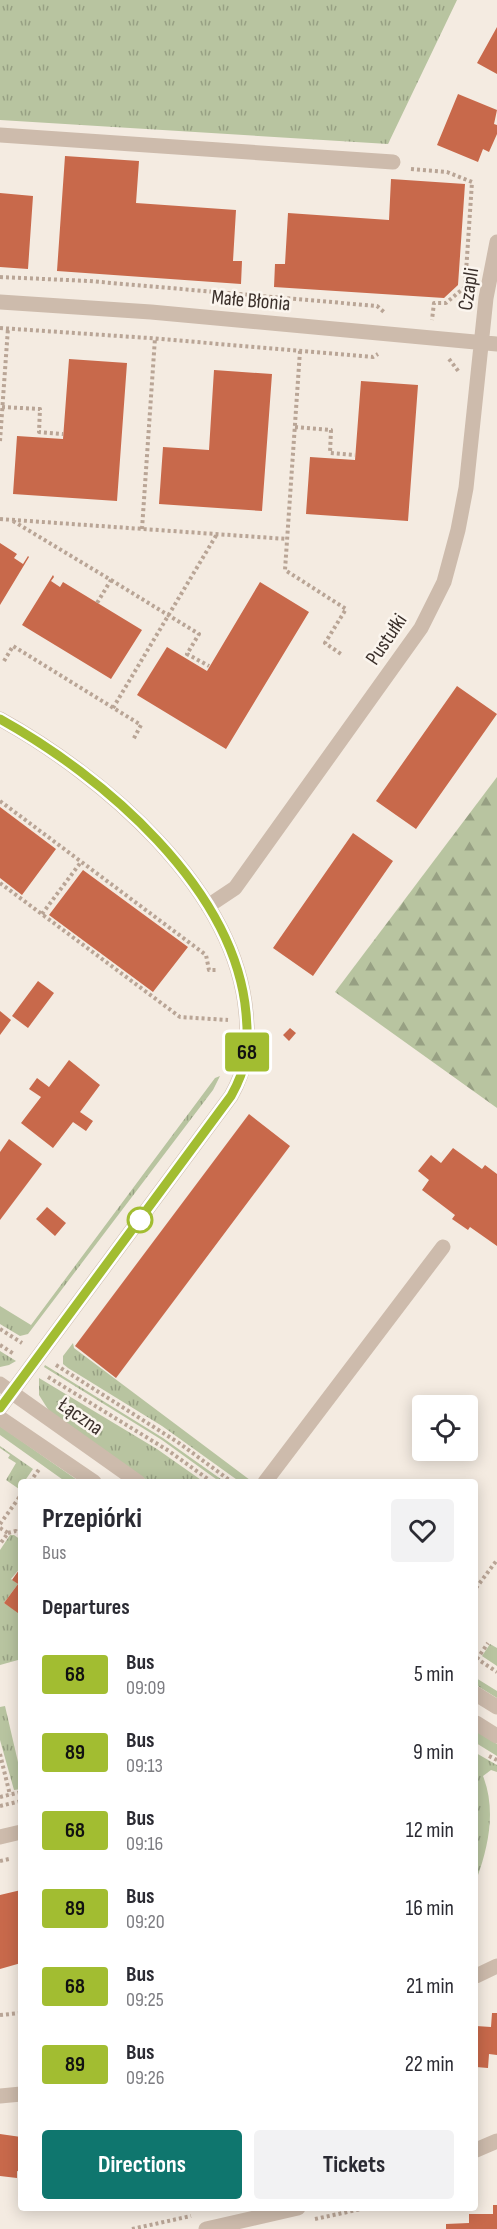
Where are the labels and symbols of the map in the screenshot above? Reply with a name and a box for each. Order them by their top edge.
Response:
street label: Czapli [453,266,484,312]
street label: Małe Błonia [210,285,292,316]
street label: Pustułki [360,609,412,670]
line badge: 68 [220,1032,274,1072]
unlabelled marker [127,1207,153,1233]
street label: Łączna [53,1392,108,1441]

